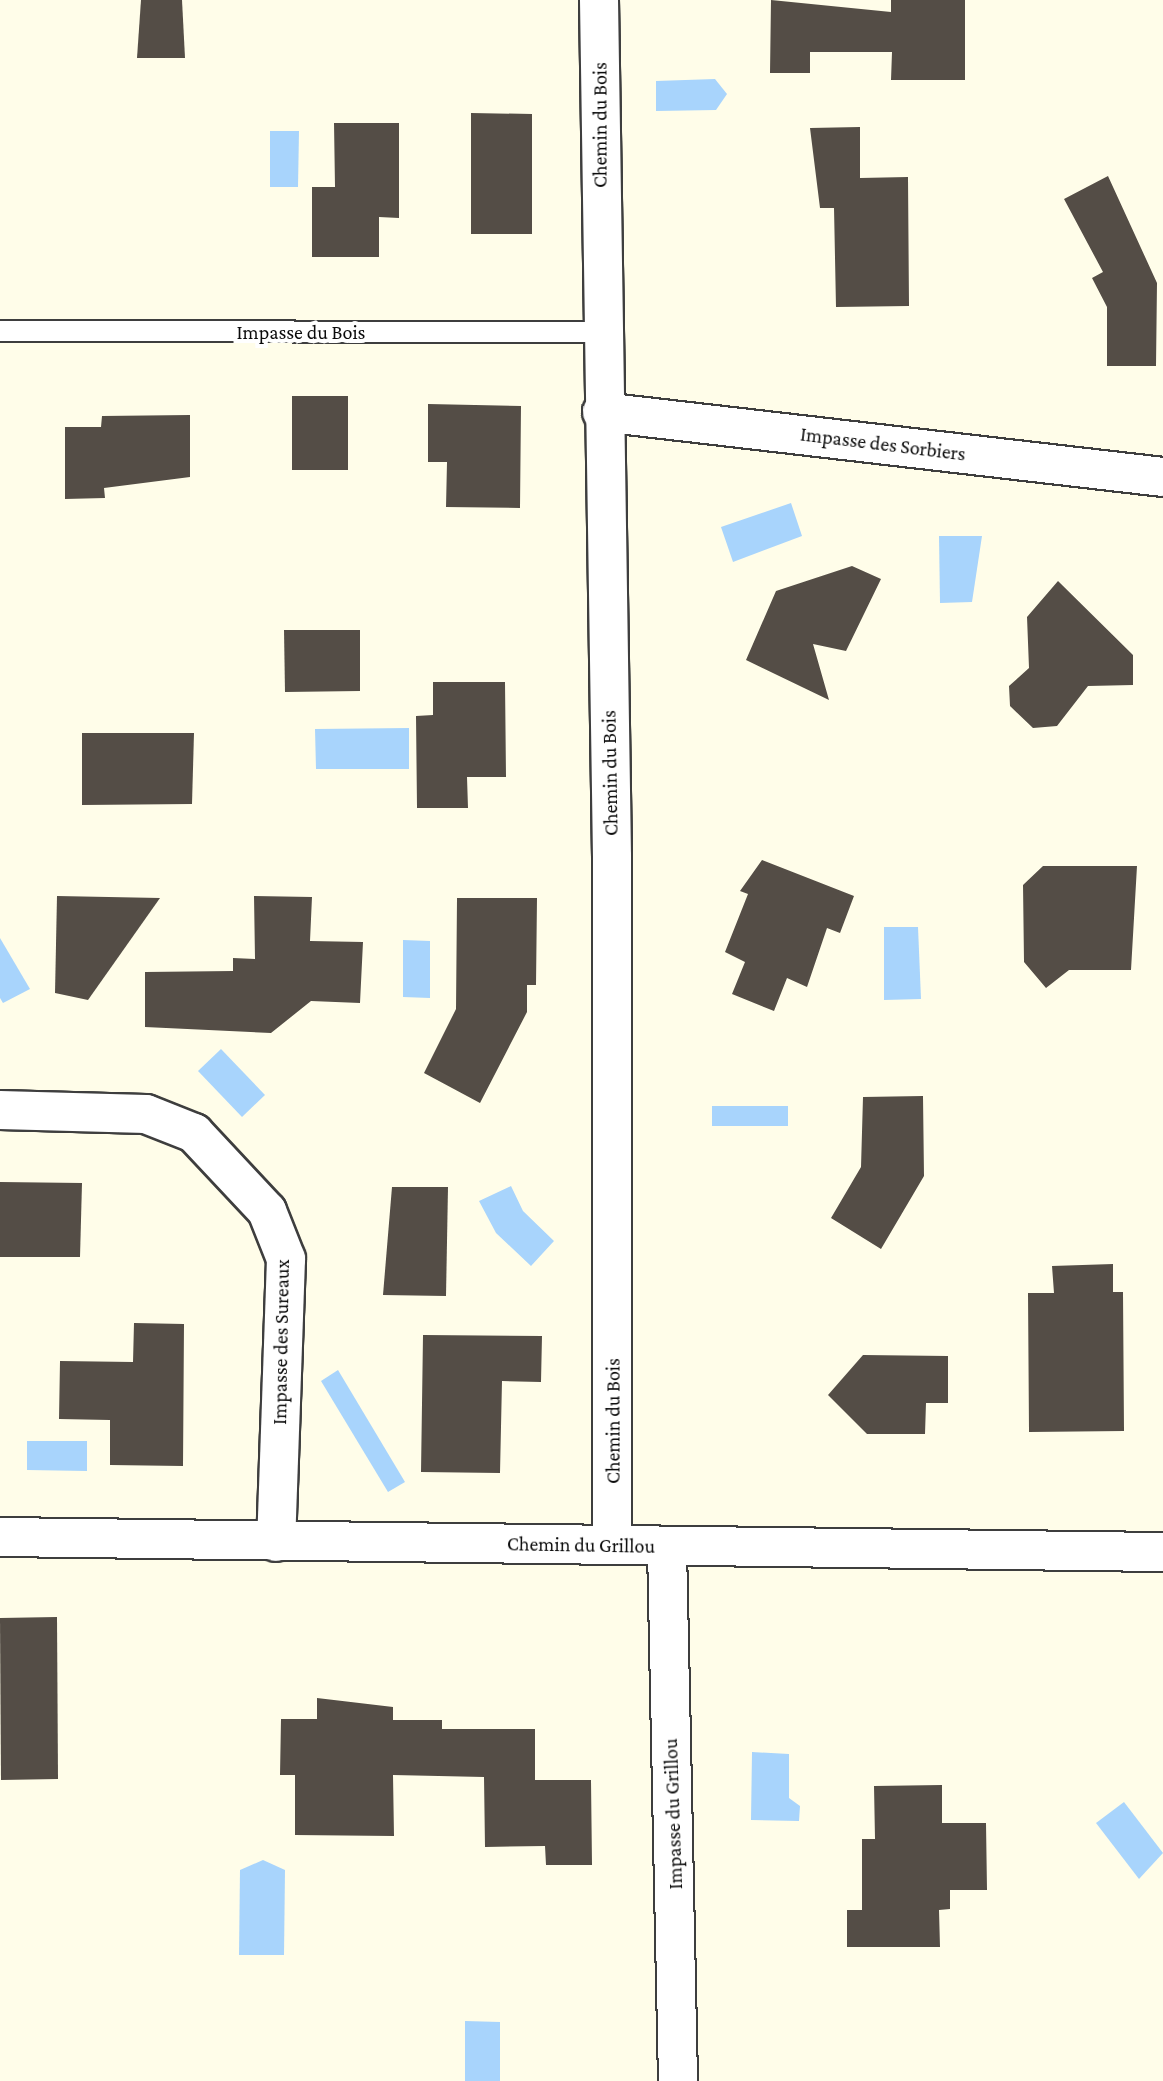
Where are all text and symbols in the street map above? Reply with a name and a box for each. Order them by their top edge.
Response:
street label: Chemin du Bois [588,62,612,188]
street label: Impasse du Bois [237,320,365,344]
street label: Impasse des Sorbiers [799,422,967,466]
street label: Chemin du Bois [597,710,623,836]
street label: Impasse des Sureaux [268,1259,294,1425]
street label: Chemin du Bois [601,1358,625,1484]
street label: Chemin du Grillou [507,1532,655,1558]
street label: Impasse du Grillou [658,1738,688,1890]

